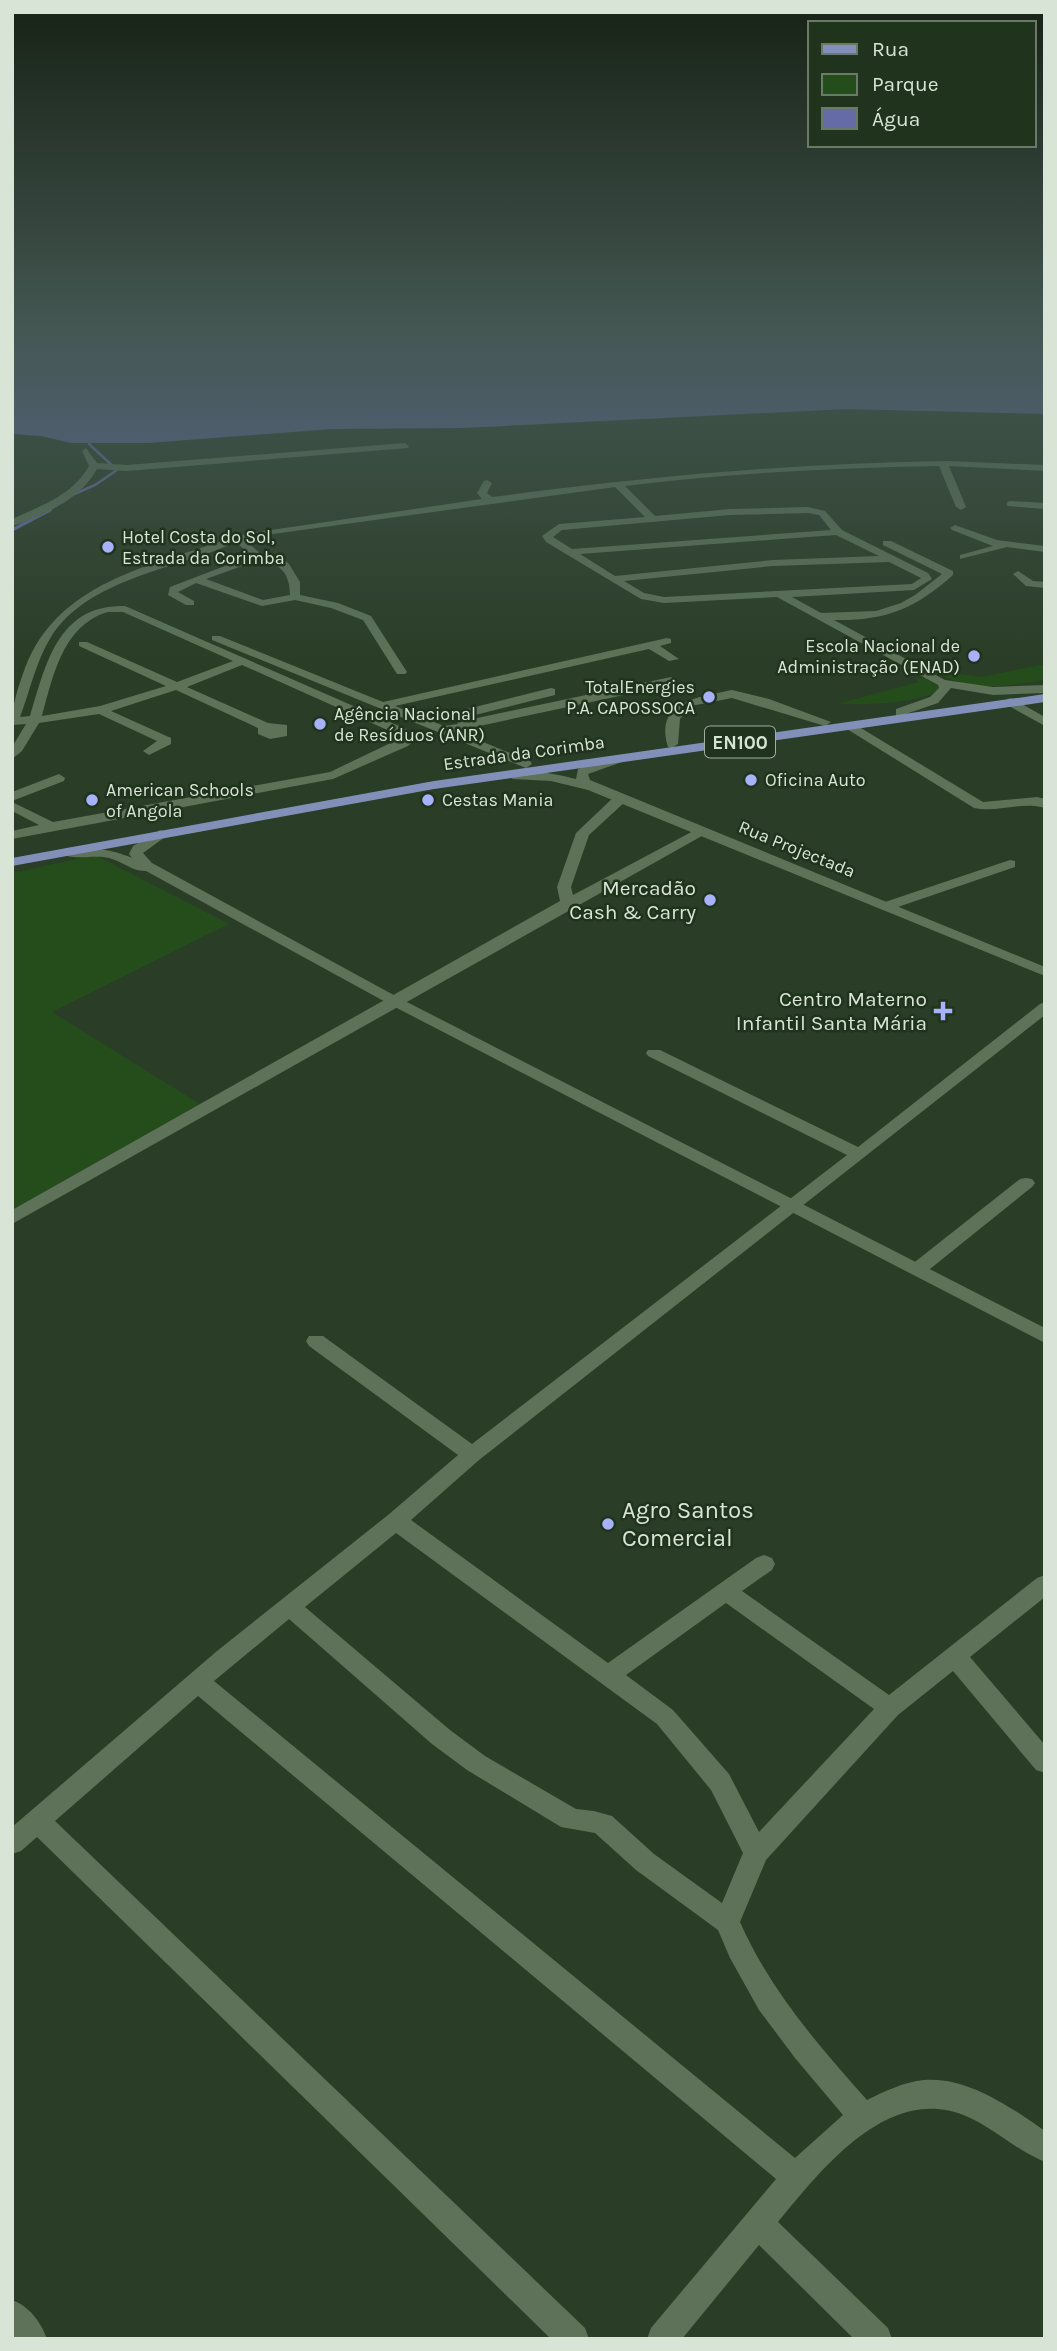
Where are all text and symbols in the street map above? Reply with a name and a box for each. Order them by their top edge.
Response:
legend [808,21,1036,147]
text: Rua [872,37,909,61]
text: Parque [872,72,939,96]
text: Água [872,107,920,131]
place label: Hotel Costa do Sol, Estrada da Corimba [122,526,285,569]
marker: Hotel Costa do Sol, Estrada da Corimba [100,539,116,555]
place label: Escola Nacional de Administração (ENAD) [777,635,960,678]
marker: Escola Nacional de Administração (ENAD) [966,648,982,664]
place label: TotalEnergies P.A. CAPOSSOCA [566,676,695,719]
marker: TotalEnergies P.A. CAPOSSOCA [701,689,717,705]
place label: Agência Nacional de Resíduos (ANR) [334,703,485,746]
marker: Agência Nacional de Resíduos (ANR) [312,716,328,732]
road number: EN100 [705,726,775,758]
street label: Estrada da Corimba [442,731,606,775]
place label: Oficina Auto [765,769,866,791]
marker: Oficina Auto [743,772,759,788]
place label: American Schools of Angola [106,779,254,822]
place label: Cestas Mania [442,789,553,811]
marker: American Schools of Angola [84,792,100,808]
marker: Cestas Mania [420,792,436,808]
street label: Rua Projectada [735,816,859,882]
place label: Mercadão Cash & Carry [569,876,696,924]
marker: Mercadão Cash & Carry [702,892,718,908]
place label: Centro Materno Infantil Santa Mária [736,987,927,1035]
marker: Centro Materno Infantil Santa Mária [933,1001,953,1021]
place label: Agro Santos Comercial [622,1496,754,1552]
marker: Agro Santos Comercial [600,1516,616,1532]

